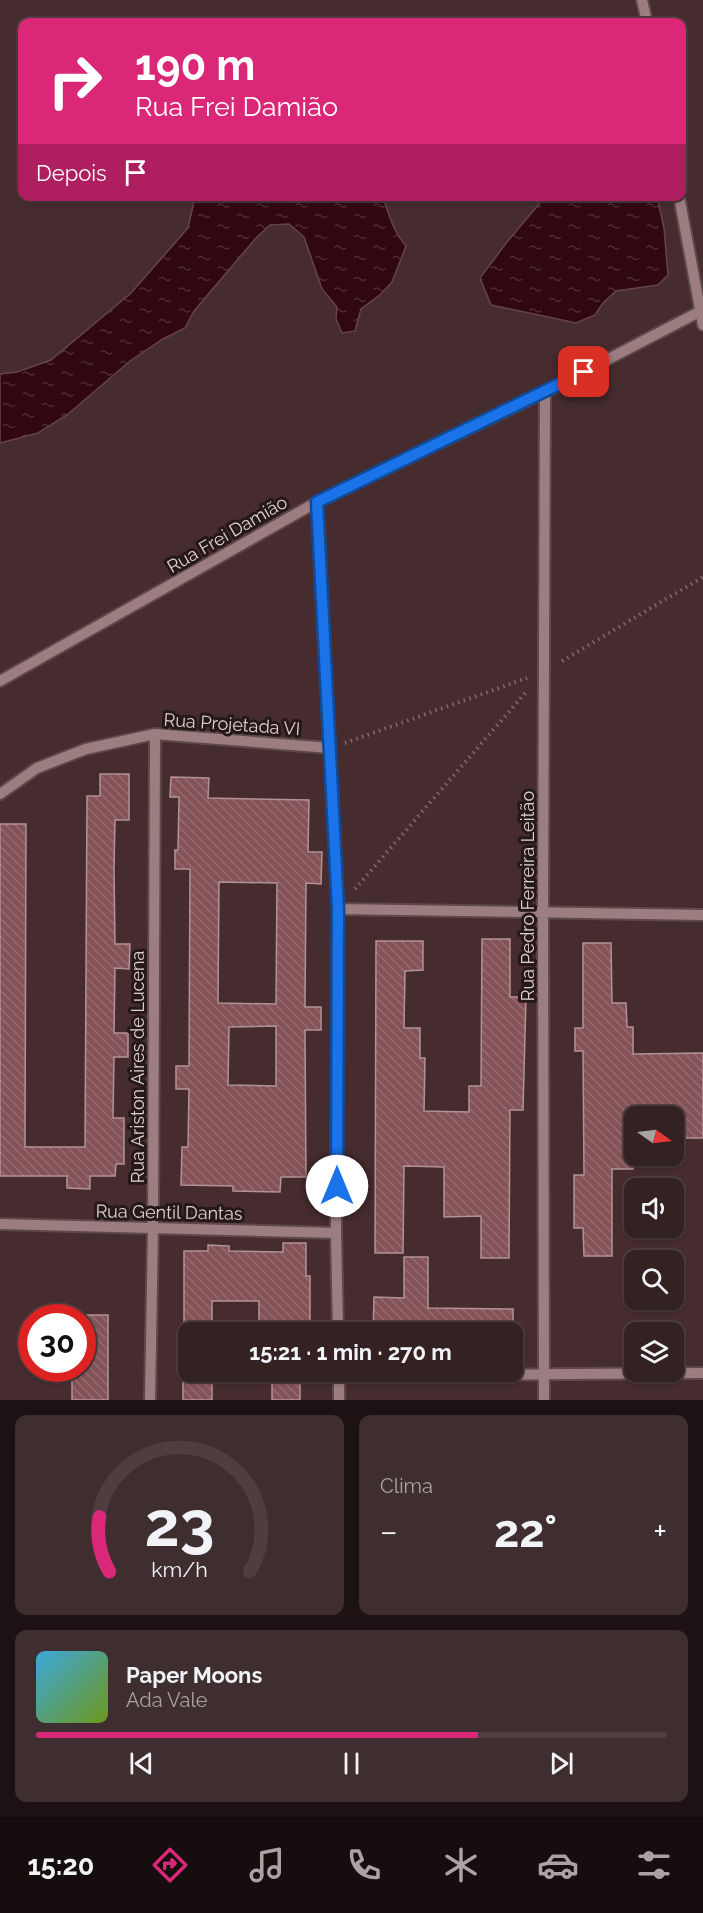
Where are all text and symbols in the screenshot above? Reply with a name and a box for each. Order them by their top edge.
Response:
text: 190 m [135,41,255,90]
icon: right [36,42,114,120]
text: Rua Frei Damião [135,91,338,122]
icon: arrive [119,156,152,189]
text: Depois [36,160,107,186]
pin [558,346,609,397]
icon: arrive [567,355,600,388]
street label: Rua Frei Damião [163,491,291,577]
street label: Rua Projetada VI [163,709,301,739]
street label: Rua Pedro Ferreira Leitão [517,791,538,1001]
street label: Rua Ariston Aires de Lucena [127,951,148,1183]
north arrow [624,1106,684,1166]
map controls [624,1106,684,1382]
position arrow [305,1154,369,1218]
button: sound [624,1178,684,1238]
street label: Rua Gentil Dantas [95,1200,243,1224]
button: search [624,1250,684,1310]
speed limit sign: 30 [18,1304,96,1382]
button: layers [624,1322,684,1382]
text: 15:21 · 1 min · 270 m [249,1339,452,1365]
text: Clima [380,1474,433,1498]
text: 23 [144,1487,215,1561]
text: 22° [494,1505,557,1558]
text: − [380,1512,398,1551]
text: + [653,1512,667,1551]
text: km/h [151,1557,208,1582]
text: Paper Moons [126,1662,262,1688]
text: Ada Vale [126,1688,208,1712]
icon: previous [125,1747,158,1780]
icon: pause [335,1747,368,1780]
icon: next [545,1747,578,1780]
icon: directions [149,1844,191,1886]
icon: music [246,1844,288,1886]
icon: phone [343,1844,385,1886]
icon: climate [440,1844,482,1886]
icon: car [537,1844,579,1886]
icon: filters [633,1844,675,1886]
text: 15:20 [27,1850,94,1881]

